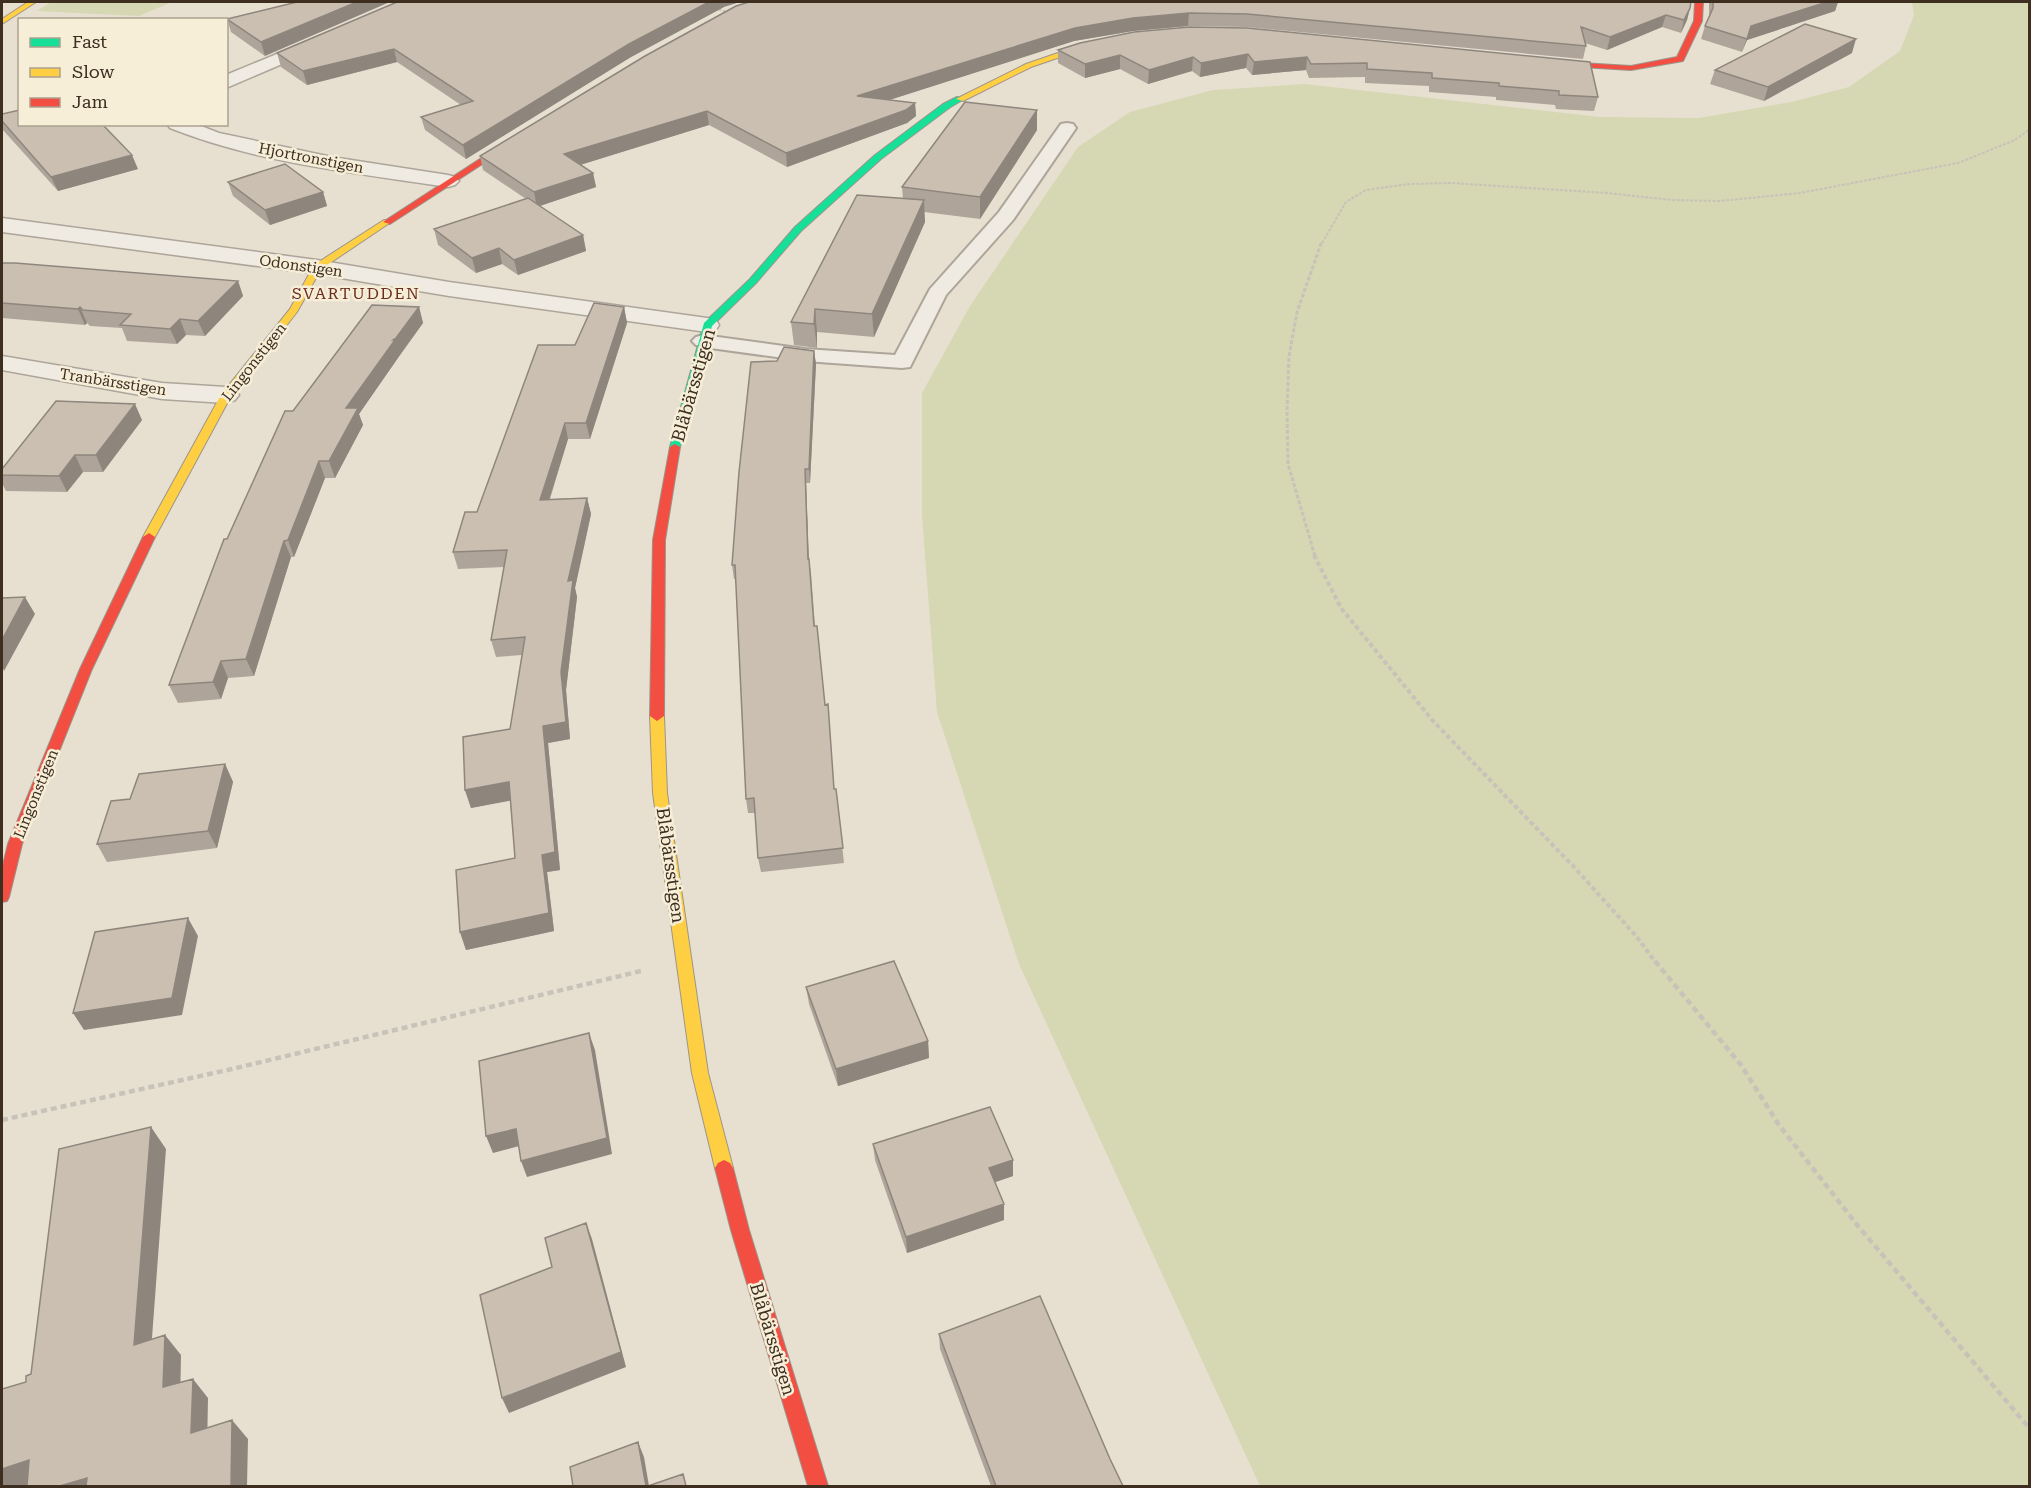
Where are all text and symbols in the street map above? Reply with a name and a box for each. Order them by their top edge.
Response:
legend [18,18,228,126]
text: Fast [72,31,107,52]
text: Slow [72,61,114,82]
text: Jam [72,91,108,112]
street label: Hjortronstigen [257,139,365,177]
street label: Odonstigen [258,251,344,281]
district label: SVARTUDDEN [292,284,420,303]
street label: Lingonstigen [218,319,290,405]
street label: Blåbärsstigen [667,326,719,444]
street label: Tranbärsstigen [58,365,168,399]
street label: Lingonstigen [10,747,62,841]
street label: Blåbärsstigen [652,806,690,925]
street label: Blåbärsstigen [746,1280,800,1398]

